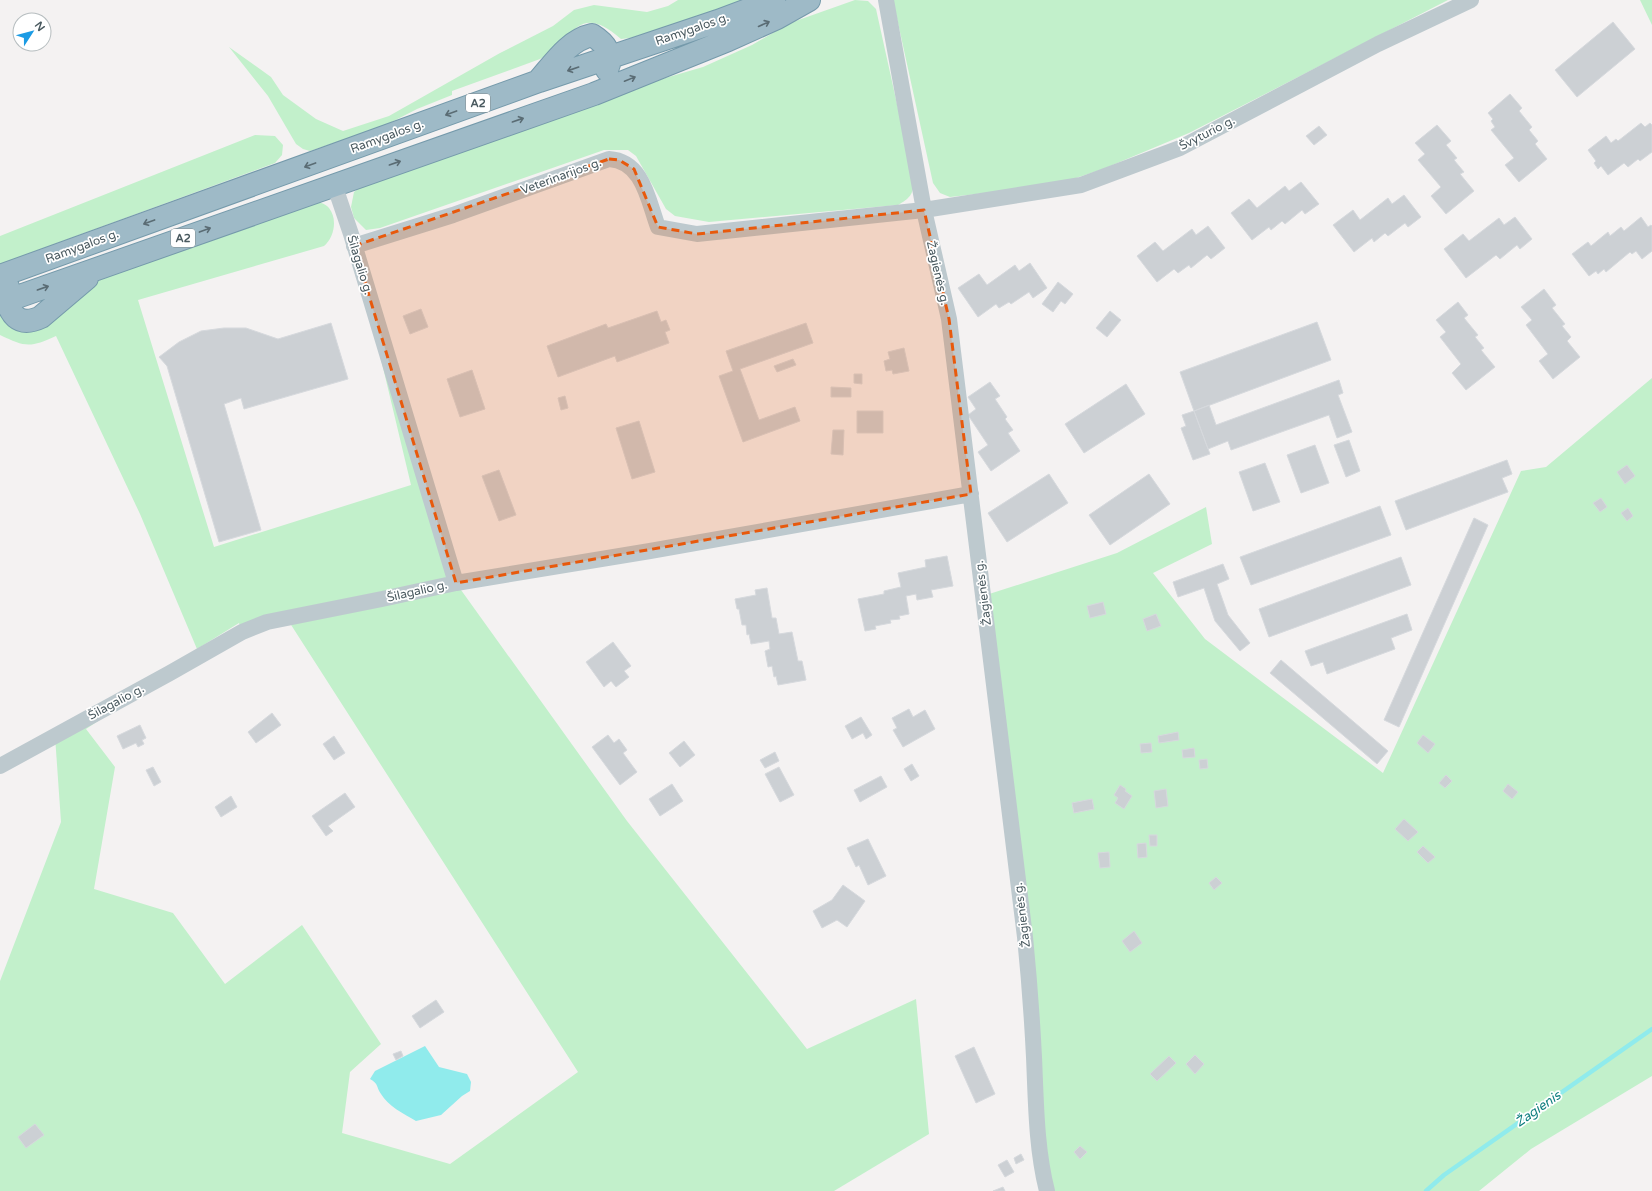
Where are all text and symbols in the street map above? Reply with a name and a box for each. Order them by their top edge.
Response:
street label: Ramygalos g. [653,10,731,48]
north arrow [12,12,52,52]
text: N [32,19,48,34]
one-way arrow [757,20,769,27]
one-way arrow [567,66,580,73]
one-way arrow [623,75,635,82]
road number: A2 [466,94,490,112]
one-way arrow [444,110,457,117]
street label: Švyturio g. [1177,113,1237,153]
street label: Ramygalos g. [349,116,425,156]
one-way arrow [511,116,524,123]
street label: Veterinarijos g. [519,155,603,197]
one-way arrow [389,159,402,166]
one-way arrow [304,161,316,169]
one-way arrow [144,219,156,227]
street label: Ramygalos g. [44,226,120,266]
one-way arrow [199,226,211,234]
road number: A2 [171,229,195,247]
street label: Šilagalio g. [344,234,376,296]
street label: Žagienės g. [924,240,952,306]
one-way arrow [37,284,50,291]
street label: Žagienės g. [972,560,994,626]
street label: Šilagalio g. [386,577,448,605]
street label: Šilagalio g. [86,681,146,723]
street label: Žagienės g. [1011,882,1033,948]
water label: Žagienis [1512,1087,1564,1130]

